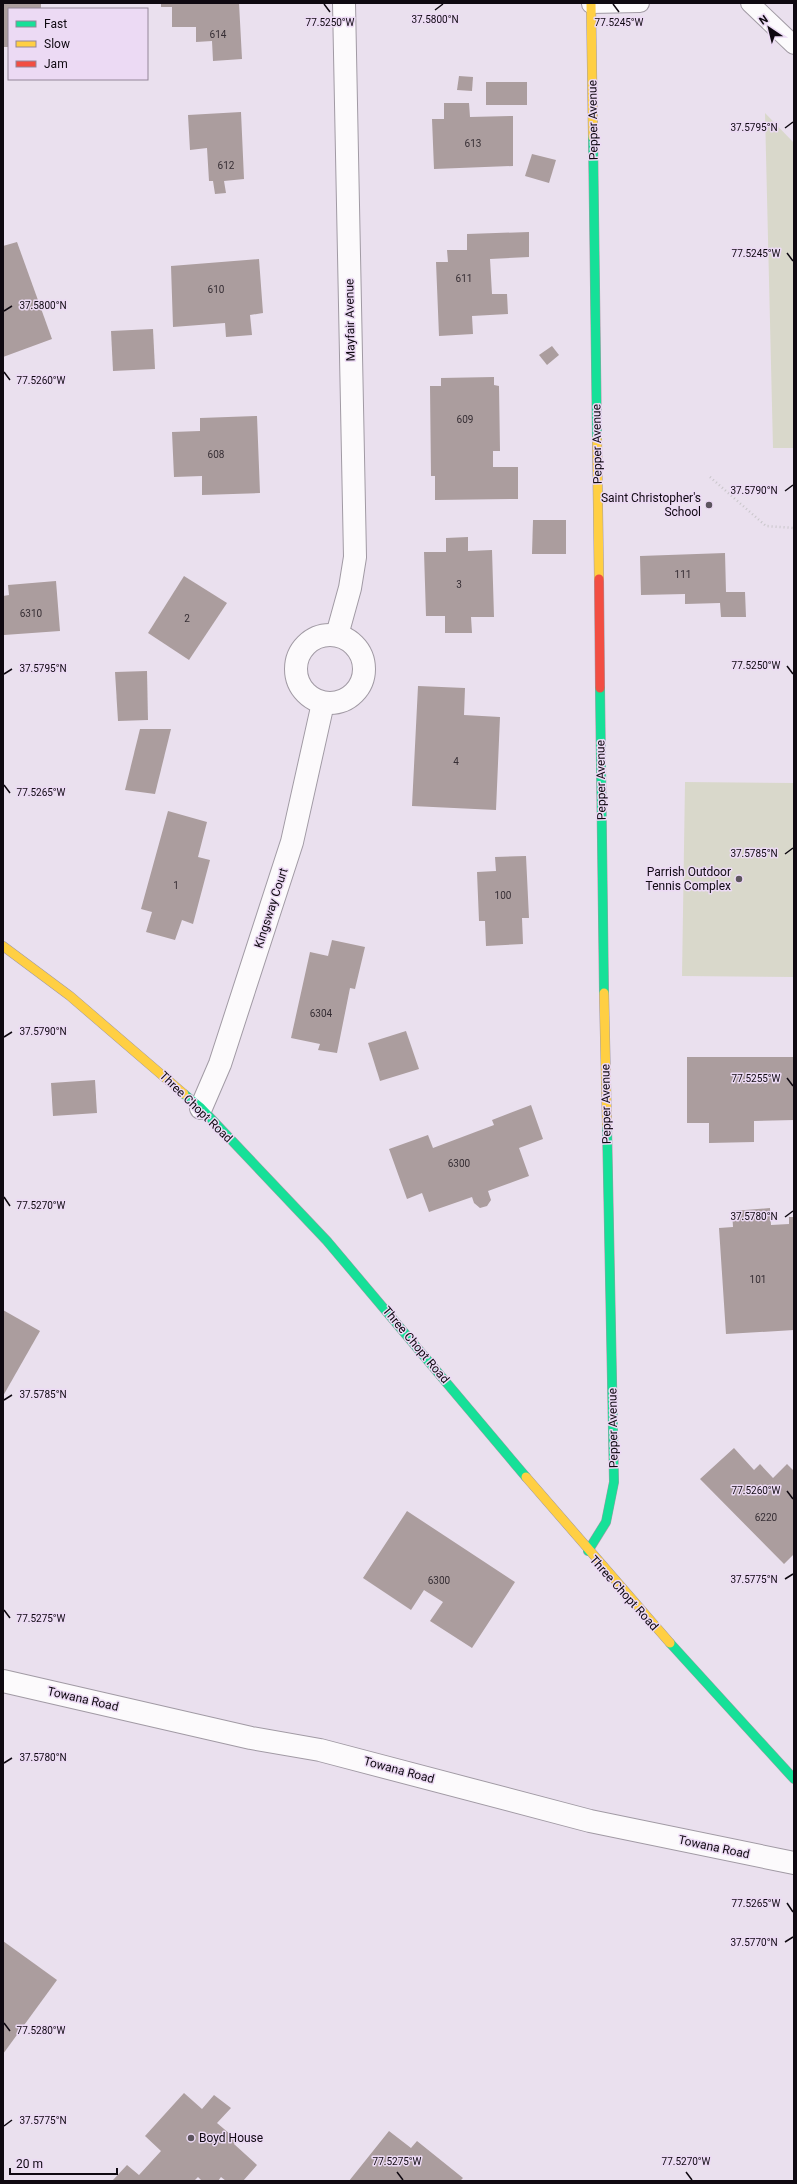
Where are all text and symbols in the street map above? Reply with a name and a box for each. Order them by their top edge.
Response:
legend [8,8,148,80]
north arrow [749,8,789,48]
text: N [757,13,771,28]
text: 37.5800°N [411,14,459,25]
text: Fast [44,17,67,31]
text: 77.5250°W [306,17,355,28]
text: 77.5245°W [595,17,644,28]
house number: 614 [210,29,227,40]
text: Slow [44,37,70,51]
text: Jam [44,57,68,71]
street label: Pepper Avenue [585,80,601,160]
text: 37.5795°N [730,122,778,133]
house number: 613 [465,138,481,149]
house number: 612 [218,160,235,171]
text: 77.5245°W [732,248,781,259]
house number: 611 [456,273,472,284]
street label: Mayfair Avenue [342,279,358,361]
house number: 610 [208,284,225,295]
text: 37.5800°N [19,300,67,311]
text: 77.5260°W [17,375,66,386]
street label: Pepper Avenue [589,404,605,484]
house number: 609 [457,414,473,425]
house number: 608 [208,449,225,460]
text: 37.5790°N [730,485,778,496]
place label: Saint Christopher's School [601,491,701,519]
marker: Saint Christopher's School [704,500,714,510]
house number: 111 [675,569,691,580]
house number: 3 [456,579,462,590]
house number: 6310 [20,608,43,619]
house number: 2 [184,613,190,624]
text: 77.5250°W [732,660,781,671]
text: 37.5795°N [19,663,67,674]
street label: Pepper Avenue [593,740,609,820]
house number: 4 [453,756,459,767]
text: 77.5265°W [17,787,66,798]
text: 37.5785°N [730,848,778,859]
place label: Parrish Outdoor Tennis Complex [646,865,731,893]
street label: Kingsway Court [251,866,291,950]
marker: Parrish Outdoor Tennis Complex [734,874,744,884]
house number: 1 [173,880,179,891]
house number: 100 [495,890,512,901]
house number: 6304 [310,1008,333,1019]
text: 37.5790°N [19,1026,67,1037]
street label: Pepper Avenue [598,1064,614,1144]
street label: Three Chopt Road [157,1069,235,1145]
text: 77.5255°W [732,1073,781,1084]
house number: 6300 [448,1158,471,1169]
text: 77.5270°W [17,1200,66,1211]
text: 37.5780°N [730,1211,778,1222]
house number: 101 [750,1274,766,1285]
street label: Three Chopt Road [380,1304,452,1386]
street label: Pepper Avenue [605,1388,621,1468]
text: 37.5785°N [19,1389,67,1400]
text: 77.5260°W [732,1485,781,1496]
house number: 6220 [755,1512,778,1523]
street label: Three Chopt Road [587,1553,661,1633]
text: 37.5775°N [730,1574,778,1585]
house number: 6300 [428,1575,451,1586]
text: 77.5275°W [17,1613,66,1624]
street label: Towana Road [46,1684,120,1714]
text: 37.5780°N [19,1752,67,1763]
street label: Towana Road [362,1754,436,1786]
street label: Towana Road [677,1833,751,1861]
text: 77.5265°W [732,1898,781,1909]
text: 37.5770°N [730,1937,778,1948]
text: 77.5280°W [17,2025,66,2036]
text: 37.5775°N [19,2115,67,2126]
place label: Boyd House [199,2131,263,2145]
marker: Boyd House [186,2133,196,2143]
scale bar [10,2150,117,2176]
text: 77.5275°W [373,2156,422,2167]
text: 77.5270°W [662,2156,711,2167]
text: 20 m [16,2157,43,2171]

